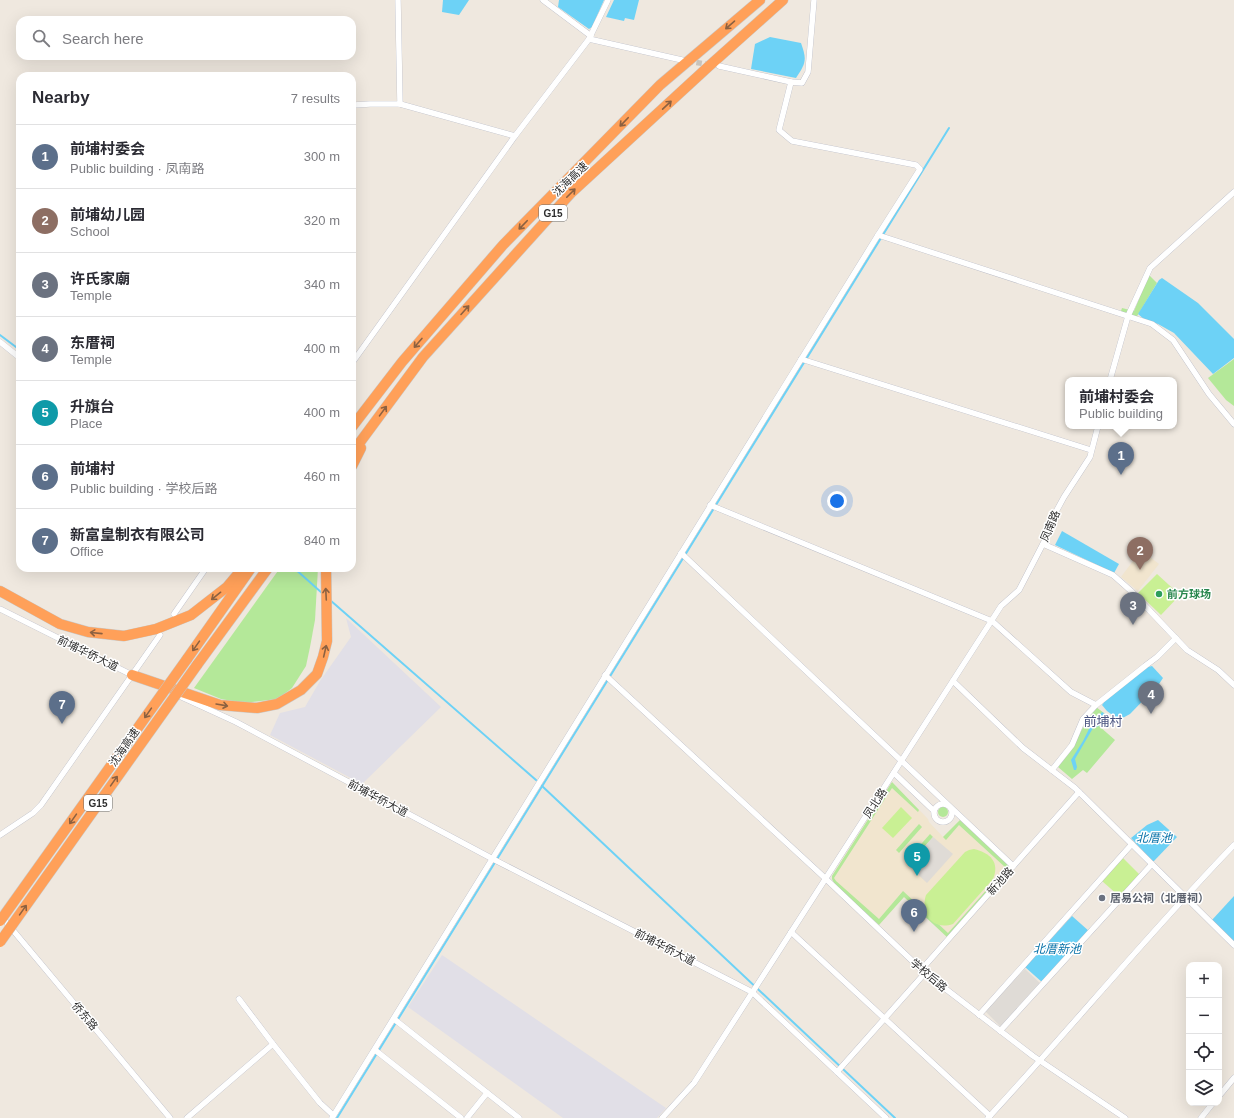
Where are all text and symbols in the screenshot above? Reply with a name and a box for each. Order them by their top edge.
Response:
search box [16,16,356,60]
one-way arrow [725,21,735,30]
icon: search [30,27,52,49]
text: Search here [62,30,144,47]
text: Nearby [32,88,90,107]
text: 7 results [291,91,340,106]
one-way arrow [662,100,672,109]
one-way arrow [619,117,629,127]
text: 前埔村委会 [70,140,145,157]
text: 1 [41,149,49,164]
text: 300 m [304,149,340,164]
street label: 沈海高速 [550,159,590,199]
text: Public building · 凤南路 [70,161,204,176]
one-way arrow [567,188,576,198]
road number: G15 [539,205,567,221]
text: 前埔幼儿园 [70,206,145,223]
text: 2 [41,213,49,228]
text: 320 m [304,213,340,228]
one-way arrow [518,220,528,230]
text: School [70,224,110,239]
text: 许氏家廟 [70,270,130,287]
text: 3 [41,277,49,292]
text: 340 m [304,277,340,292]
text: Temple [70,288,112,303]
one-way arrow [461,305,470,315]
text: 东厝祠 [70,334,115,351]
one-way arrow [414,338,423,349]
text: 4 [41,341,49,356]
text: 400 m [304,341,340,356]
text: Temple [70,352,112,367]
popup [1065,377,1177,429]
text: 前埔村委会 [1079,388,1154,405]
text: 升旗台 [70,398,115,415]
text: 5 [41,405,49,420]
text: 400 m [304,405,340,420]
one-way arrow [379,405,387,416]
text: Public building [1079,406,1163,421]
text: Place [70,416,103,431]
pin: 1 [1108,442,1134,475]
text: 前埔村 [70,460,115,477]
text: 6 [41,469,49,484]
text: 460 m [304,469,340,484]
text: Public building · 学校后路 [70,481,217,496]
your location [827,491,847,511]
street label: 凤南路 [1038,508,1062,544]
text: 新富皇制衣有限公司 [70,526,205,543]
text: 7 [41,533,49,548]
text: 840 m [304,533,340,548]
pin: 2 [1127,537,1153,570]
text: Office [70,544,104,559]
one-way arrow [322,588,330,601]
place label: 前方球场 [1167,588,1211,600]
marker: 前方球场 [1154,589,1164,599]
one-way arrow [210,591,221,600]
pin: 3 [1120,592,1146,625]
one-way arrow [90,630,103,637]
street label: 前埔华侨大道 [56,633,120,673]
one-way arrow [192,640,200,651]
one-way arrow [321,645,329,658]
pin: 4 [1138,681,1164,714]
pin: 7 [49,691,75,724]
one-way arrow [215,701,228,709]
one-way arrow [144,708,152,719]
district label: 前埔村 [1083,714,1123,729]
street label: 沈海高速 [106,726,142,768]
one-way arrow [110,776,118,787]
street label: 前埔华侨大道 [346,777,410,819]
street label: 凤北路 [861,786,889,820]
road number: G15 [84,795,112,811]
one-way arrow [69,814,77,825]
water label: 北厝池 [1136,831,1173,845]
pin: 5 [904,843,930,876]
street label: 新池路 [985,865,1015,897]
place label: 居易公祠（北厝祠） [1110,892,1209,904]
marker: 居易公祠（北厝祠） [1097,893,1107,903]
pin: 6 [901,899,927,932]
one-way arrow [19,905,27,916]
street label: 前埔华侨大道 [633,927,697,967]
water label: 北厝新池 [1033,942,1082,956]
street label: 学校后路 [908,956,950,994]
map controls [1186,962,1222,1106]
button: + [1186,962,1222,998]
button: − [1186,998,1222,1034]
street label: 侨东路 [70,1000,100,1032]
button: locate [1186,1034,1222,1070]
button: layers [1186,1070,1222,1106]

